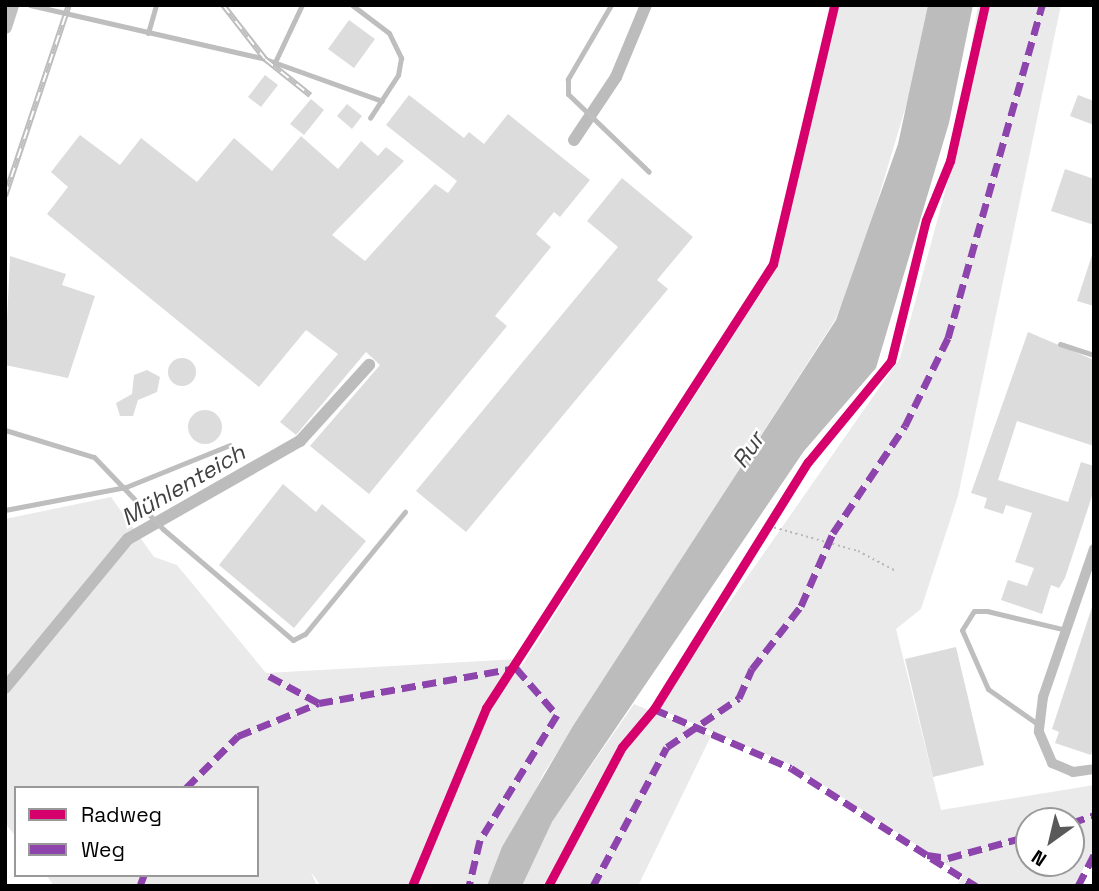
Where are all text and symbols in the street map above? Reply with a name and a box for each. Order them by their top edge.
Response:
water label: Rur [726,427,770,473]
water label: Mühlenteich [116,438,250,532]
legend [14,786,259,877]
text: Radweg [81,801,162,828]
north arrow [1015,807,1085,877]
text: Weg [81,836,125,863]
text: N [1027,844,1051,872]

